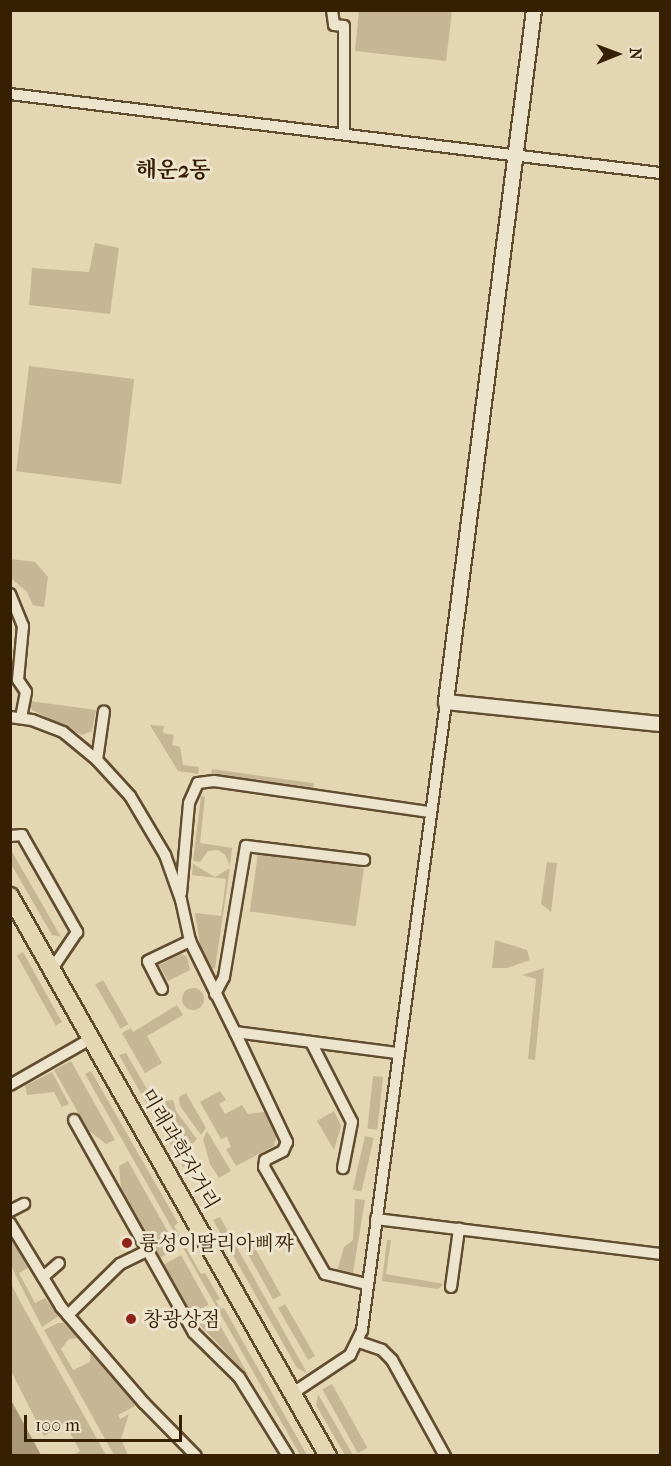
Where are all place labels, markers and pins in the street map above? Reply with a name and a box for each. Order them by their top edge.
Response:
place label: 륭성이딸리아삐쨔 [139,1231,294,1255]
marker: 륭성이딸리아삐쨔 [120,1236,134,1250]
place label: 창광상점 [143,1307,220,1331]
marker: 창광상점 [124,1312,138,1326]

